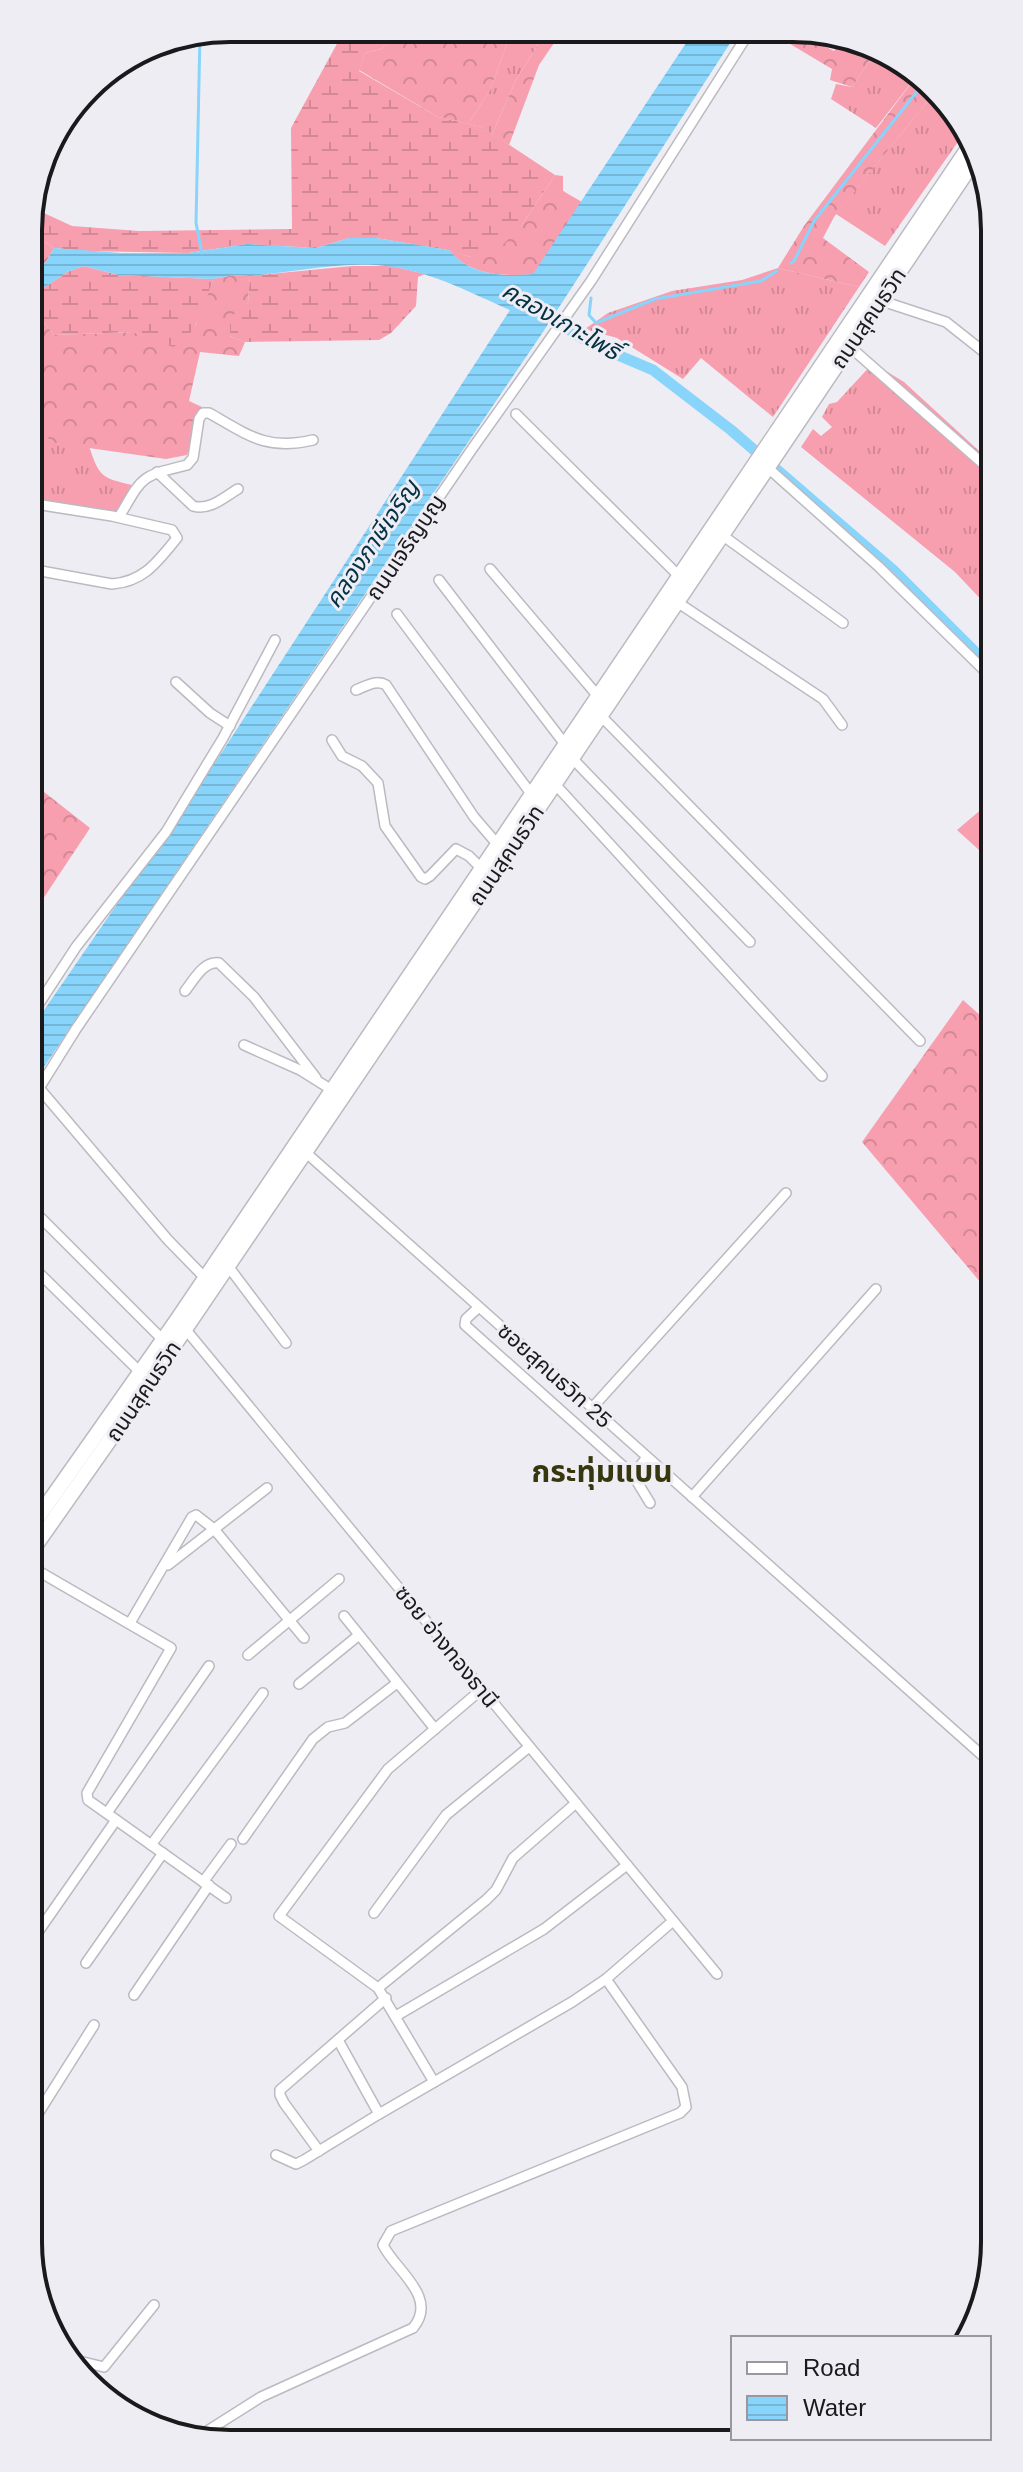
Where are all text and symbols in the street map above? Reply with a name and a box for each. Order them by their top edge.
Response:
street label: ถนนสุคนธวิท [826,263,912,374]
water label: คลองเกาะโพธิ์ [498,276,631,368]
water label: คลองภาษีเจริญ [319,474,425,612]
street label: ถนนเจริญบุญ [361,490,451,605]
street label: ถนนสุคนธวิท [464,800,550,911]
street label: ซอยสุคนธวิท 25 [492,1318,617,1434]
street label: ถนนสุคนธวิท [101,1336,187,1447]
district label: กระทุ่มแบน [531,1455,673,1490]
street label: ซอย อ่างทองธานี [390,1580,503,1712]
legend [731,2336,991,2440]
text: Road [803,2354,860,2381]
text: Water [803,2394,866,2421]

